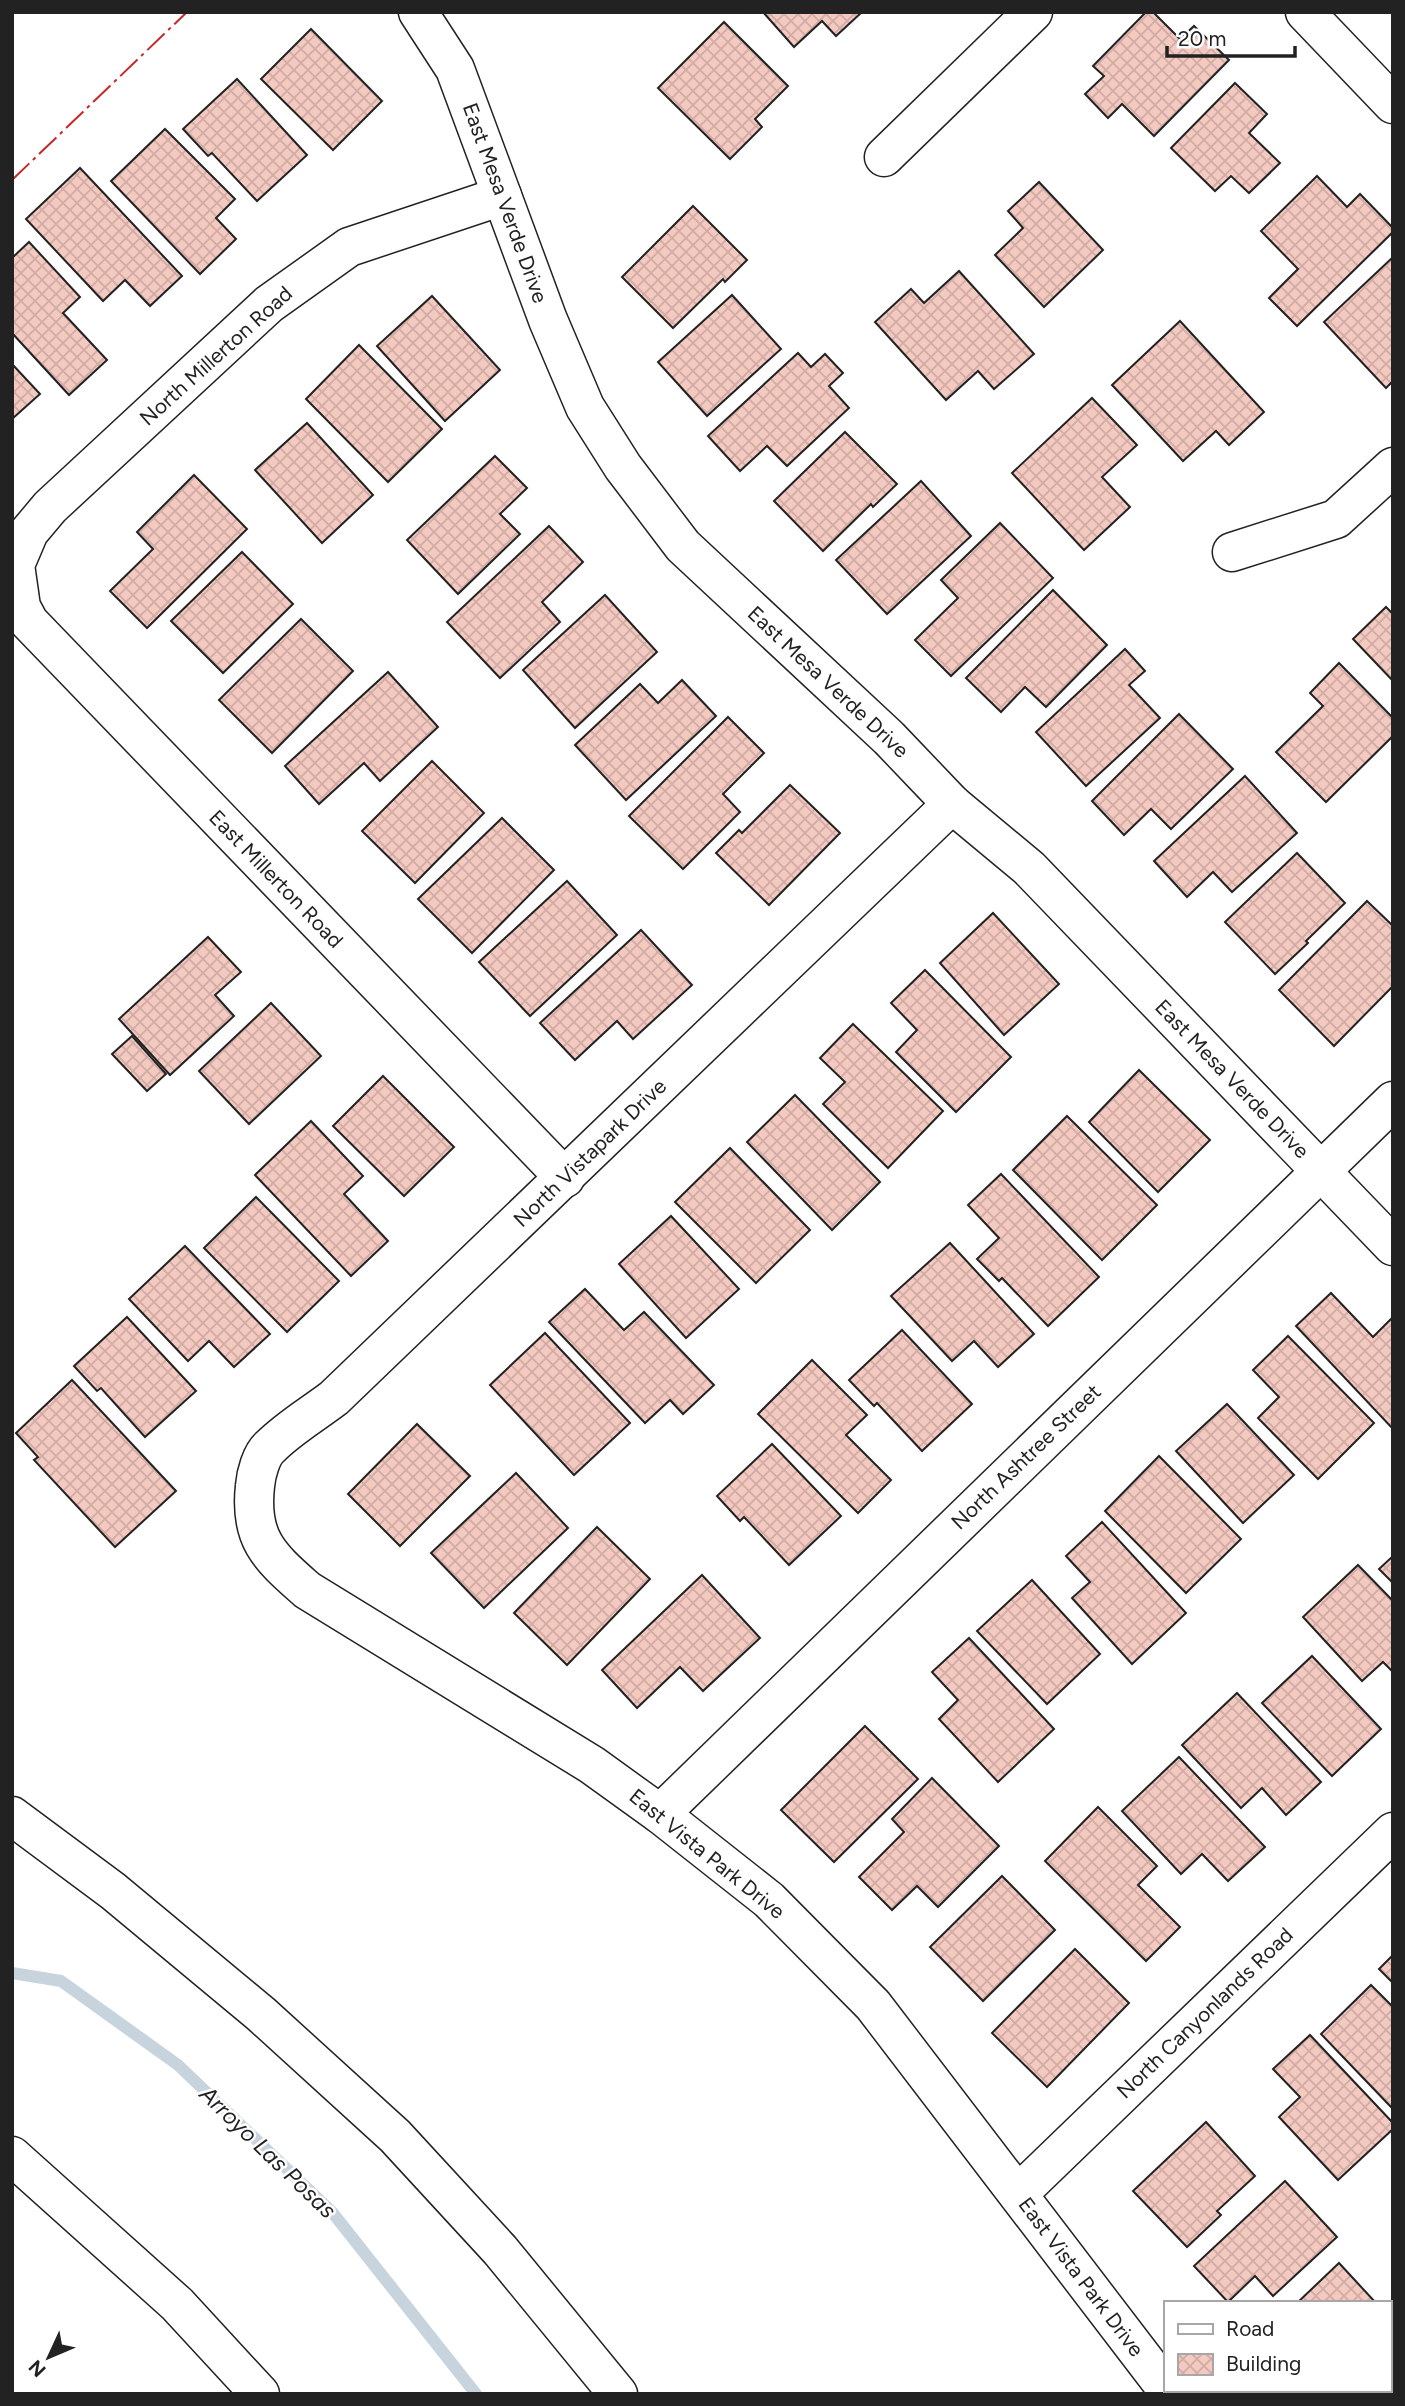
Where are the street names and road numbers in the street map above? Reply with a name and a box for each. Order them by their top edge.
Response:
street label: East Mesa Verde Drive [458,100,553,306]
street label: North Millerton Road [134,281,297,431]
street label: East Mesa Verde Drive [743,601,914,763]
street label: East Millerton Road [204,805,349,953]
street label: East Mesa Verde Drive [1150,994,1315,1163]
street label: North Vistapark Drive [508,1073,671,1232]
street label: North Ashtree Street [946,1379,1106,1534]
street label: East Vista Park Drive [625,1783,790,1924]
street label: North Canyonlands Road [1111,1922,1298,2103]
street label: East Vista Park Drive [1013,2192,1149,2361]

